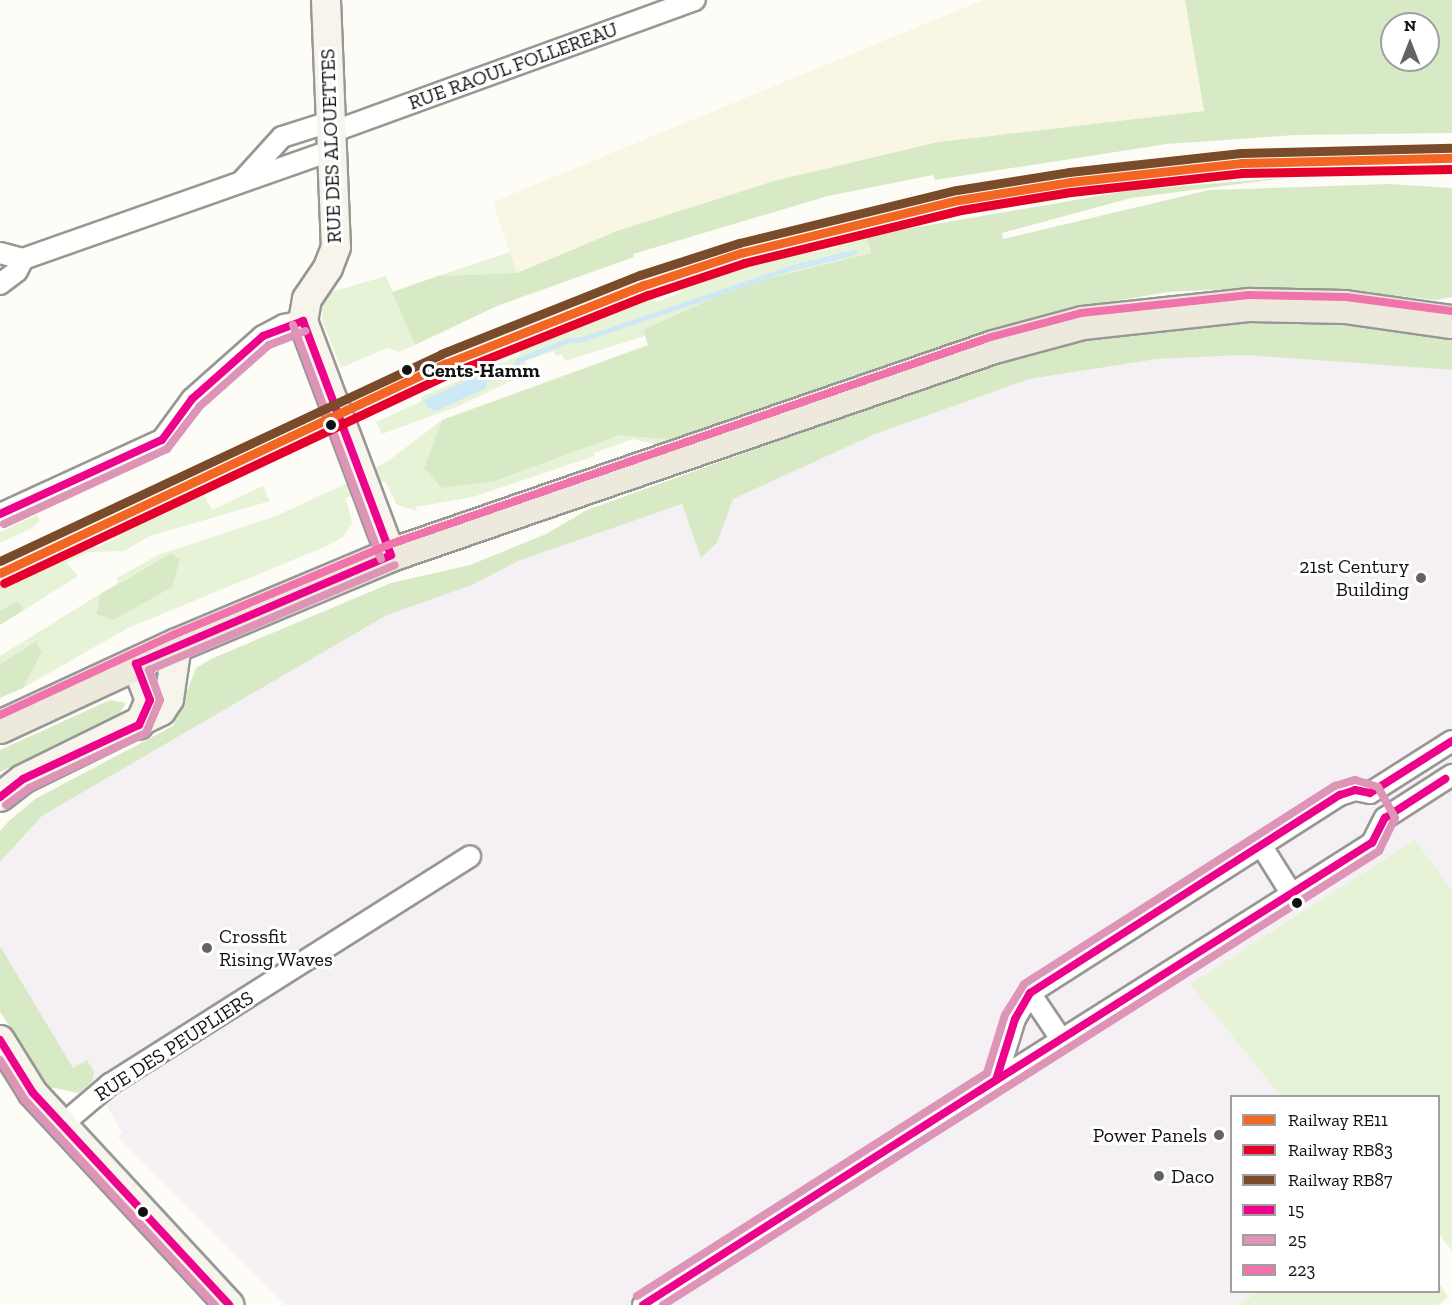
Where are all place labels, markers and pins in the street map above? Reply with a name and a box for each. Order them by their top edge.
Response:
place label: Cents-Hamm [422,358,540,382]
marker: Cents-Hamm [397,360,417,380]
unlabelled marker [325,419,337,431]
place label: 21st Century Building [1299,554,1409,601]
marker: 21st Century Building [1414,571,1428,585]
unlabelled marker [1291,897,1303,909]
place label: Crossfit Rising Waves [219,924,333,971]
marker: Crossfit Rising Waves [200,941,214,955]
place label: Power Panels [1093,1123,1207,1147]
marker: Power Panels [1212,1128,1226,1142]
place label: Daco [1171,1164,1214,1188]
marker: Daco [1152,1169,1166,1183]
unlabelled marker [137,1206,149,1218]

